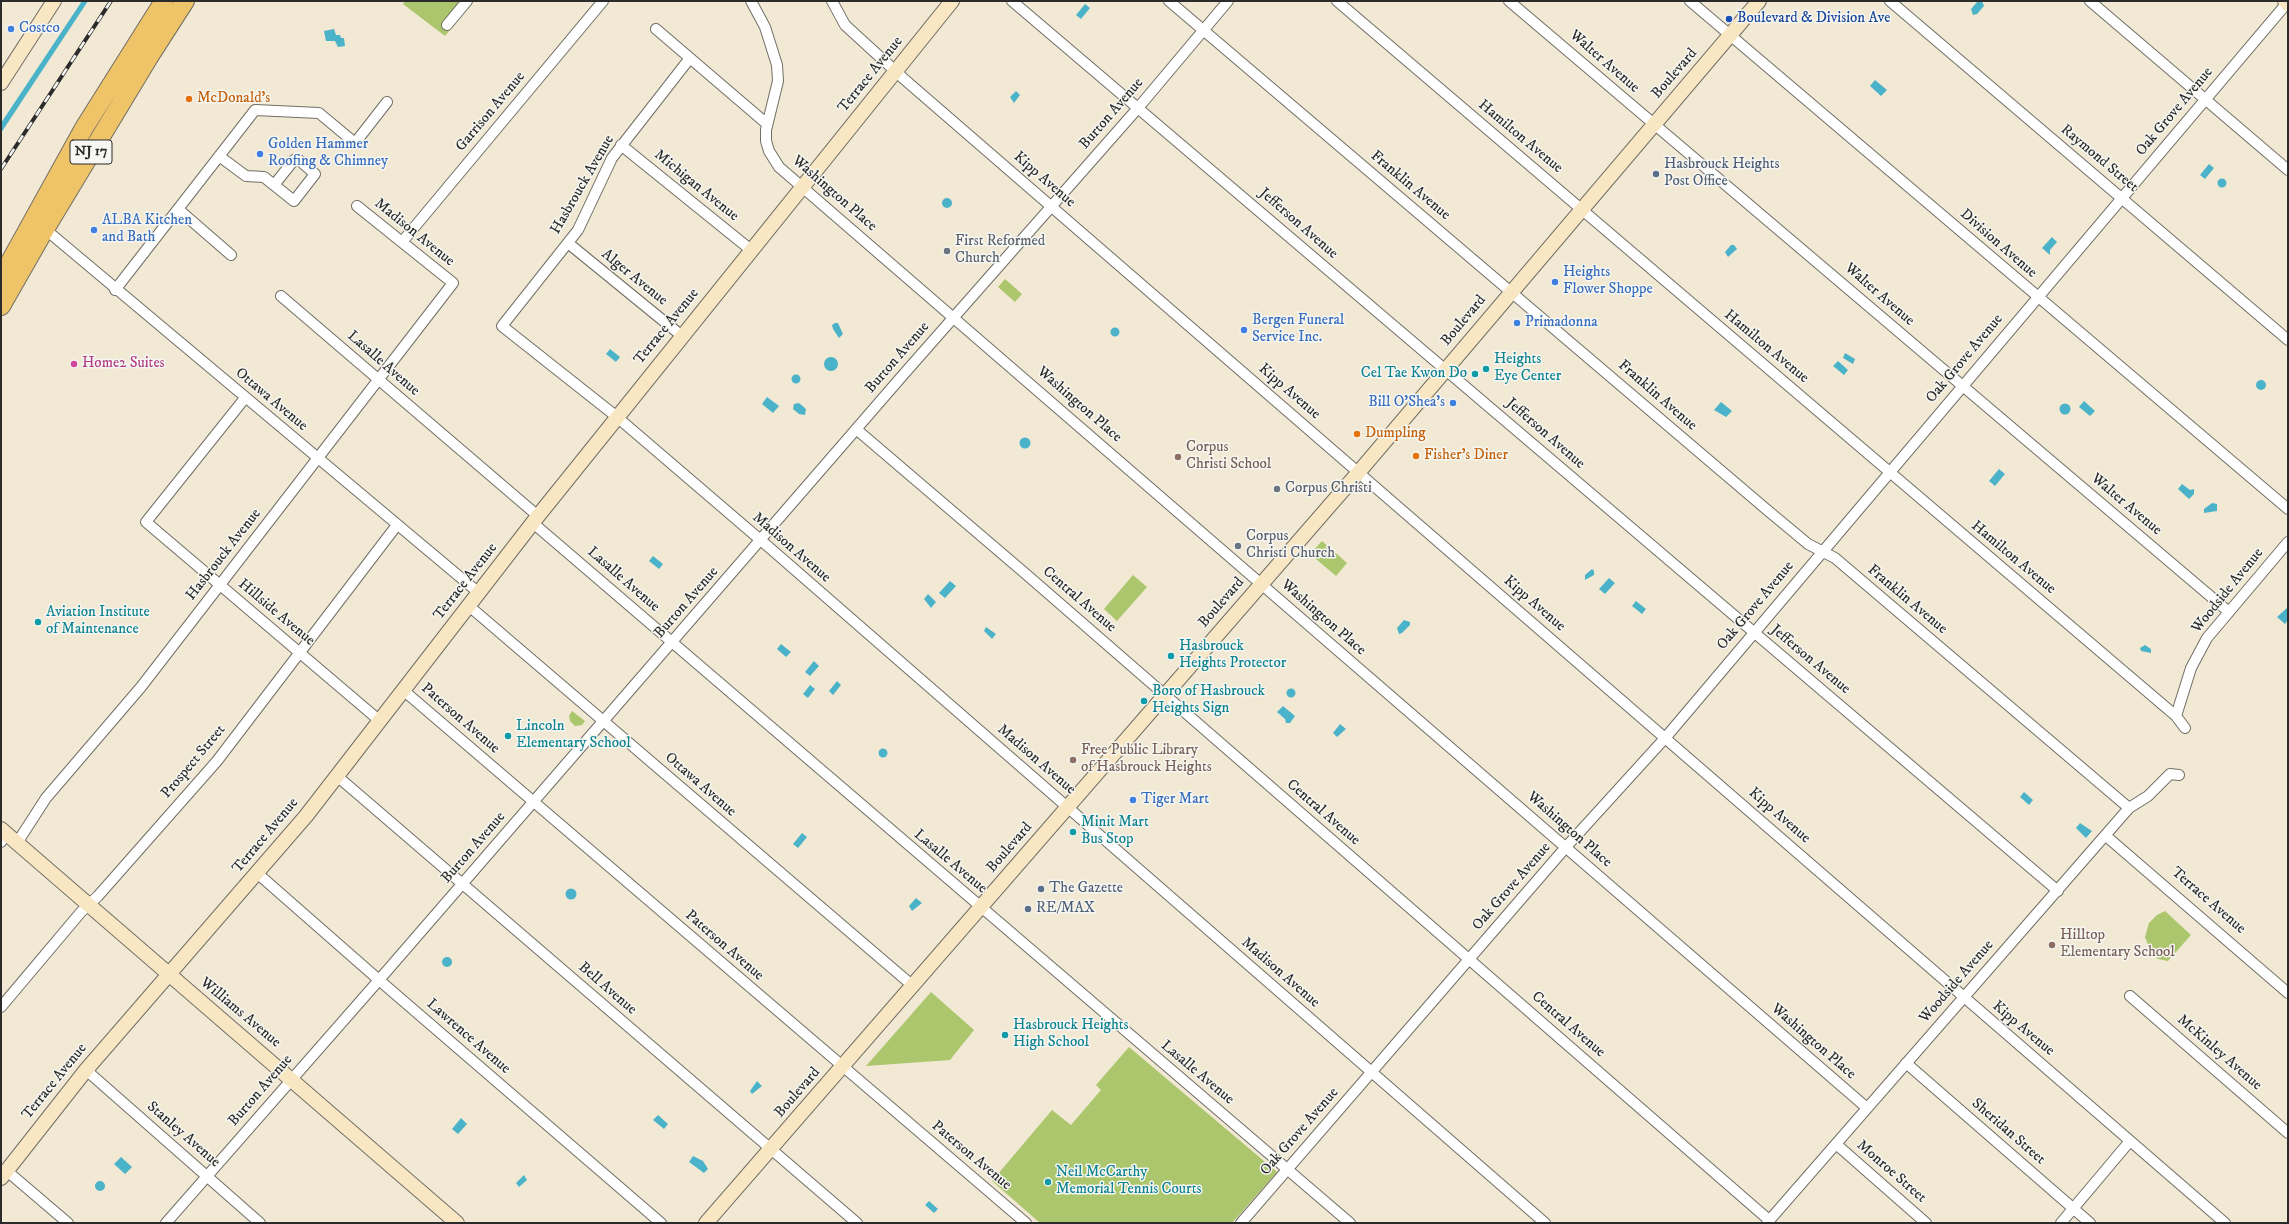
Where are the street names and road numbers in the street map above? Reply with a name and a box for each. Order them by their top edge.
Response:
street label: Walter Avenue [1565,27,1643,97]
street label: Terrace Avenue [835,33,907,117]
street label: Boulevard [1648,45,1702,103]
street label: Oak Grove Avenue [2133,64,2217,160]
street label: Garrison Avenue [452,68,530,156]
street label: Burton Avenue [1076,75,1148,153]
street label: Hamilton Avenue [1474,96,1566,178]
street label: Raymond Street [2056,121,2142,197]
street label: Hasbrouck Avenue [547,132,619,238]
road number: NJ 17 [70,140,112,164]
street label: Michigan Avenue [650,146,742,226]
street label: Franklin Avenue [1367,147,1453,225]
street label: Kipp Avenue [1009,148,1079,212]
street label: Washington Place [788,152,880,236]
street label: Jefferson Avenue [1255,185,1341,263]
street label: Madison Avenue [370,195,458,271]
street label: Division Avenue [1956,206,2040,282]
street label: Alger Avenue [597,246,671,310]
street label: Walter Avenue [1840,260,1918,330]
street label: Terrace Avenue [631,285,703,369]
street label: Boulevard [1438,292,1490,350]
street label: Hamilton Avenue [1720,306,1812,388]
street label: Oak Grove Avenue [1923,311,2007,407]
street label: Burton Avenue [862,319,934,397]
street label: Lasalle Avenue [343,328,423,400]
street label: Franklin Avenue [1614,357,1700,435]
street label: Kipp Avenue [1254,360,1324,424]
street label: Washington Place [1033,363,1125,447]
street label: Ottawa Avenue [231,365,311,435]
street label: Jefferson Avenue [1502,395,1588,473]
street label: Walter Avenue [2087,470,2165,540]
street label: Hasbrouck Avenue [183,506,265,604]
street label: Madison Avenue [748,509,834,587]
street label: Hamilton Avenue [1967,517,2059,599]
street label: Terrace Avenue [430,540,502,624]
street label: Lasalle Avenue [583,544,663,616]
street label: Woodside Avenue [2188,545,2268,637]
street label: Oak Grove Avenue [1714,558,1798,654]
street label: Franklin Avenue [1864,561,1950,639]
street label: Central Avenue [1039,563,1119,637]
street label: Burton Avenue [651,564,723,642]
street label: Kipp Avenue [1499,572,1569,636]
street label: Boulevard [1195,574,1249,632]
street label: Hillside Avenue [234,576,318,650]
street label: Washington Place [1277,576,1369,660]
street label: Jefferson Avenue [1766,621,1854,699]
street label: Paterson Avenue [417,680,503,758]
street label: Madison Avenue [993,721,1079,799]
street label: Prospect Street [158,722,230,802]
street label: Ottawa Avenue [661,749,739,821]
street label: Central Avenue [1283,776,1363,850]
street label: Kipp Avenue [1744,784,1814,848]
street label: Washington Place [1523,788,1615,872]
street label: Terrace Avenue [229,795,303,877]
street label: Burton Avenue [438,809,510,887]
street label: Boulevard [983,819,1037,877]
street label: Lasalle Avenue [910,826,990,898]
street label: Oak Grove Avenue [1469,839,1555,935]
street label: Terrace Avenue [2167,864,2249,938]
street label: Paterson Avenue [681,907,767,985]
street label: Madison Avenue [1237,934,1323,1012]
street label: Woodside Avenue [1916,937,1998,1027]
street label: Bell Avenue [574,959,640,1019]
street label: Williams Avenue [196,974,284,1052]
street label: Central Avenue [1528,988,1608,1062]
street label: Lawrence Avenue [422,996,514,1078]
street label: Kipp Avenue [1988,998,2058,1060]
street label: Washington Place [1767,1000,1859,1084]
street label: McKinley Avenue [2173,1011,2265,1095]
street label: Lasalle Avenue [1157,1037,1237,1109]
street label: Terrace Avenue [19,1040,91,1124]
street label: Burton Avenue [225,1052,297,1130]
street label: Boulevard [771,1064,825,1122]
street label: Oak Grove Avenue [1257,1084,1343,1180]
street label: Sheridan Street [1967,1095,2049,1169]
street label: Stanley Avenue [143,1098,223,1172]
street label: Paterson Avenue [928,1118,1014,1194]
street label: Monroe Street [1852,1137,1930,1207]

